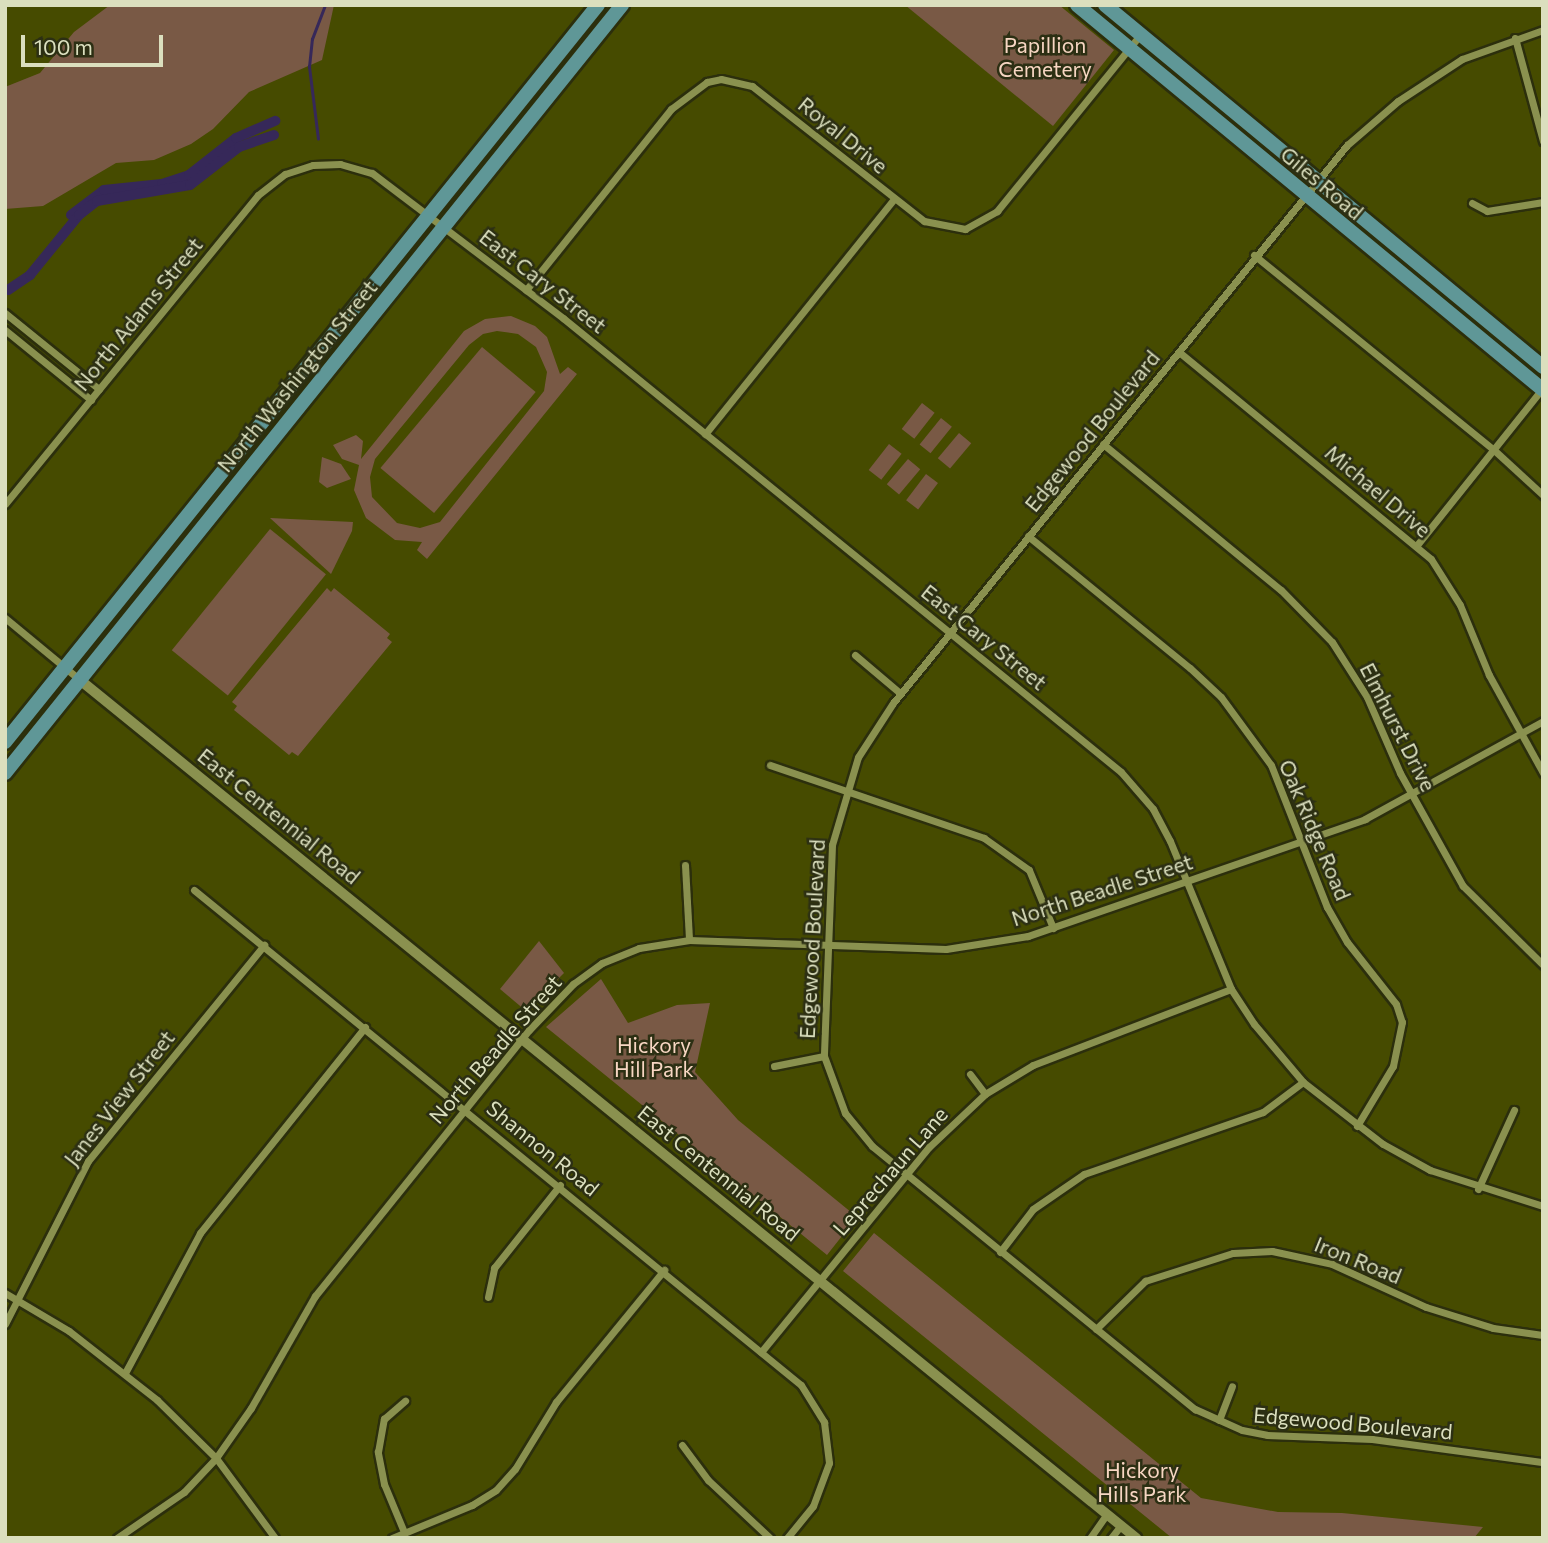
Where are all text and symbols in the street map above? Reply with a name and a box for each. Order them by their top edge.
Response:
scale bar [24,21,166,65]
park label: Papillion Cemetery [998,32,1092,82]
text: 100 m [34,34,93,59]
street label: Royal Drive [793,91,893,179]
street label: Giles Road [1276,141,1368,225]
street label: East Cary Street [475,224,611,338]
street label: North Adams Street [68,232,208,396]
street label: North Washington Street [212,275,382,477]
street label: Edgewood Boulevard [1019,345,1165,517]
street label: Michael Drive [1320,440,1436,542]
street label: East Cary Street [916,579,1052,695]
street label: Elmhurst Drive [1355,659,1441,795]
street label: East Centennial Road [193,743,365,889]
street label: Oak Ridge Road [1274,756,1356,904]
street label: Edgewood Boulevard [794,839,830,1039]
street label: North Beadle Street [1008,849,1196,931]
street label: North Beadle Street [424,969,566,1129]
street label: Janes View Street [58,1025,180,1171]
park label: Hickory Hill Park [614,1032,694,1082]
street label: Shannon Road [482,1095,604,1201]
street label: East Centennial Road [633,1100,805,1246]
street label: Leprechaun Lane [827,1102,953,1240]
street label: Iron Road [1311,1231,1405,1289]
street label: Edgewood Boulevard [1252,1402,1454,1444]
park label: Hickory Hills Park [1097,1457,1187,1507]

